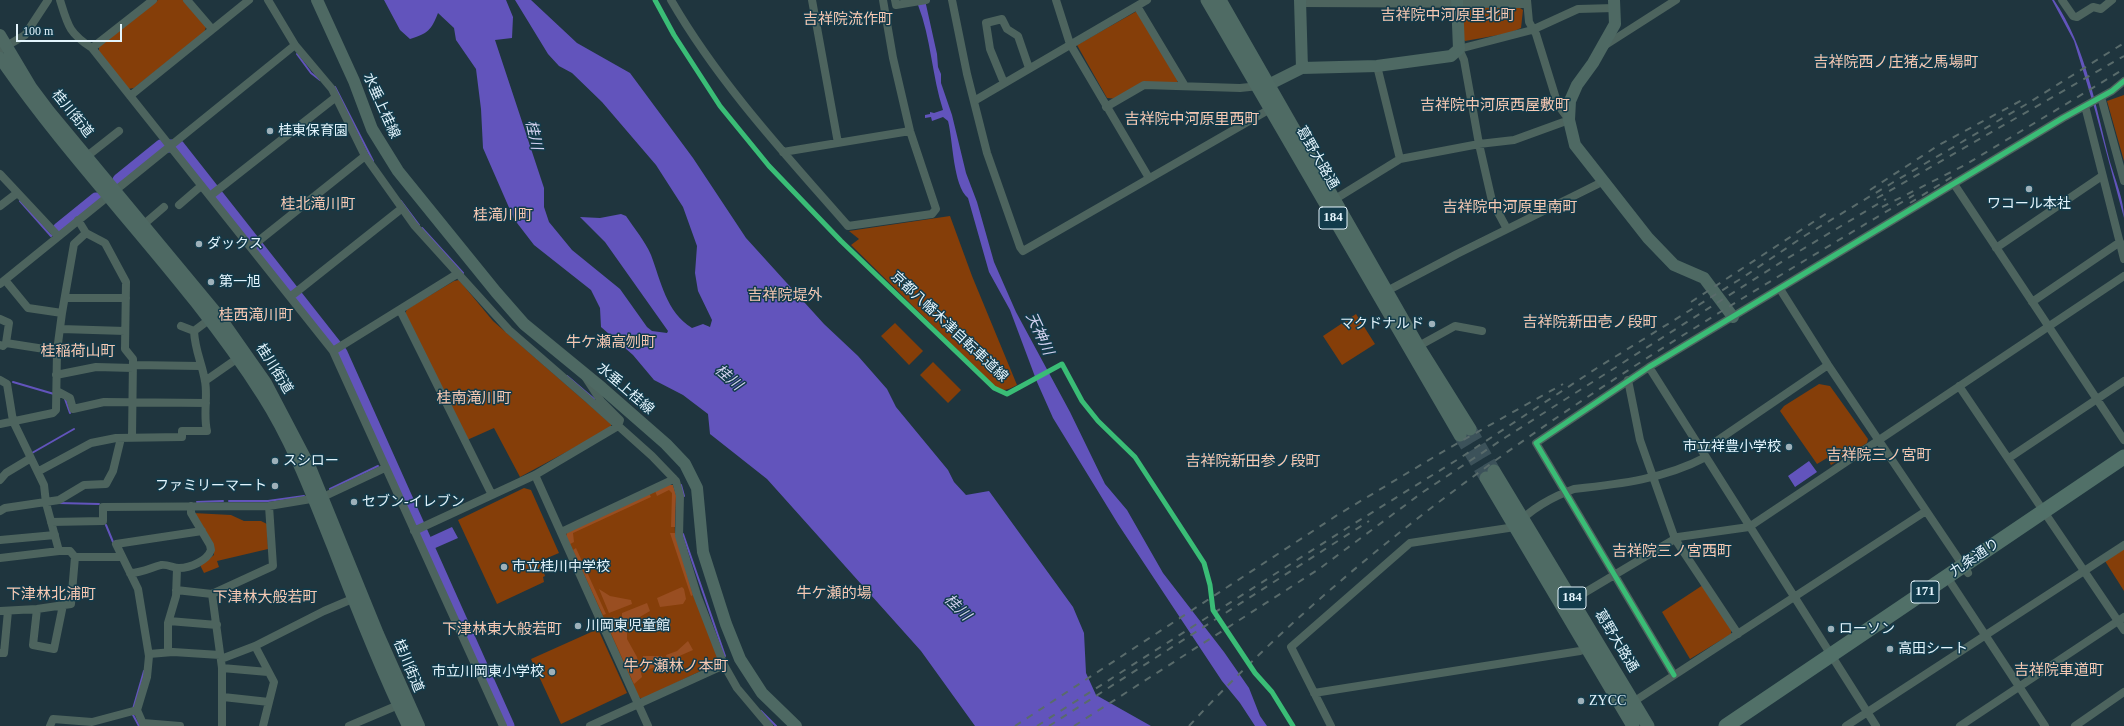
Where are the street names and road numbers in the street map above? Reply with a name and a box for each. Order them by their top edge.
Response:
street label: 水垂上桂線 [359,71,403,141]
street label: 桂川街道 [48,87,96,141]
street label: 葛野大路通 [1292,123,1342,193]
road number: 184 [1319,207,1347,229]
street label: 京都八幡木津自転車道線 [887,268,1011,386]
street label: 桂川街道 [252,341,296,397]
street label: 水垂上桂線 [593,360,657,418]
street label: 九条通り [1947,535,2003,581]
road number: 171 [1911,581,1939,603]
road number: 184 [1558,587,1586,609]
street label: 葛野大路通 [1591,607,1641,675]
street label: 桂川街道 [389,637,427,695]

